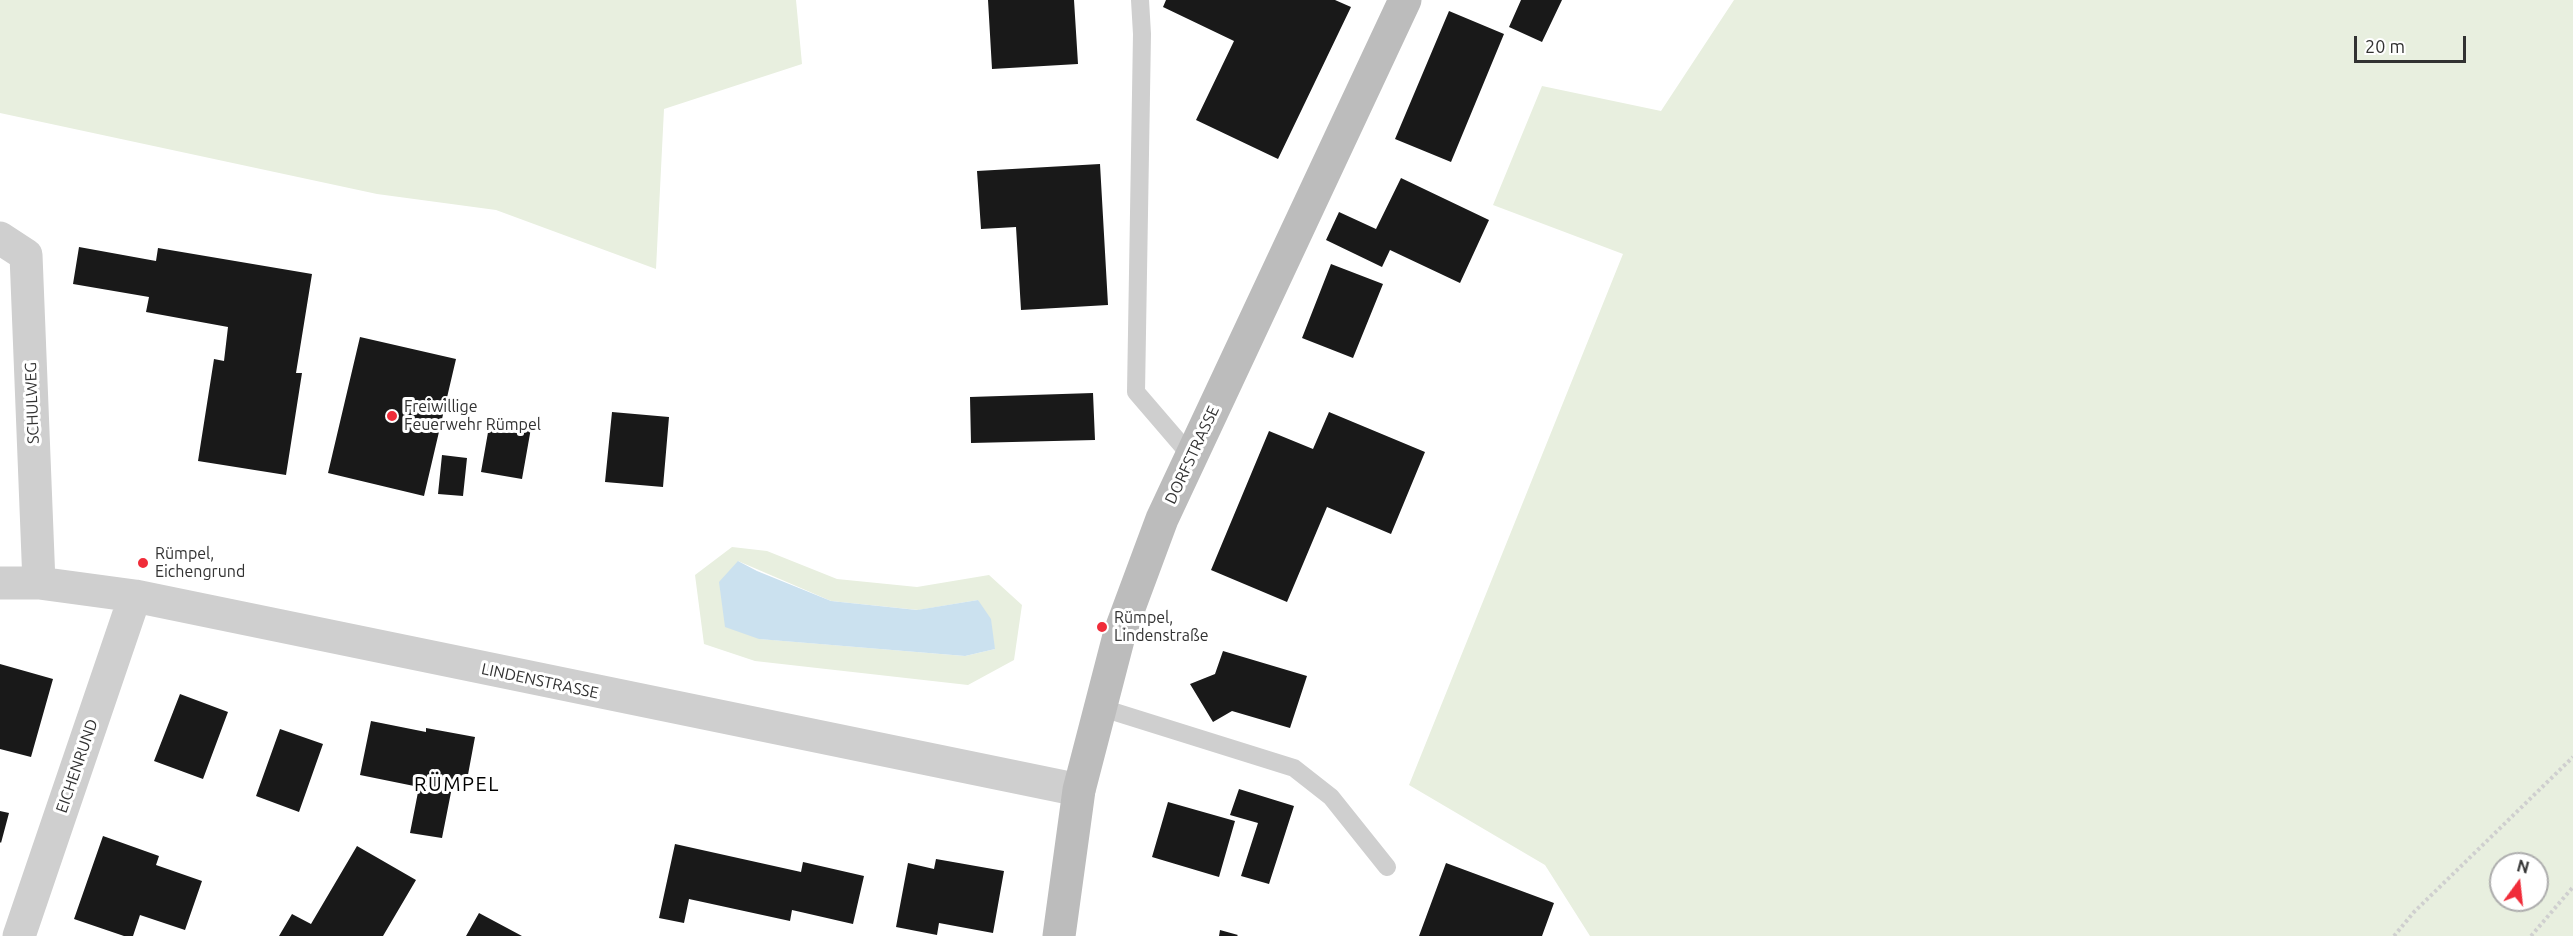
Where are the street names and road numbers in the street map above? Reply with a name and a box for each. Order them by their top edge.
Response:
street label: SCHULWEG [21,362,43,444]
street label: DORFSTRASSE [1161,403,1223,507]
street label: LINDENSTRASSE [480,659,600,703]
street label: EICHENRUND [52,717,102,815]

